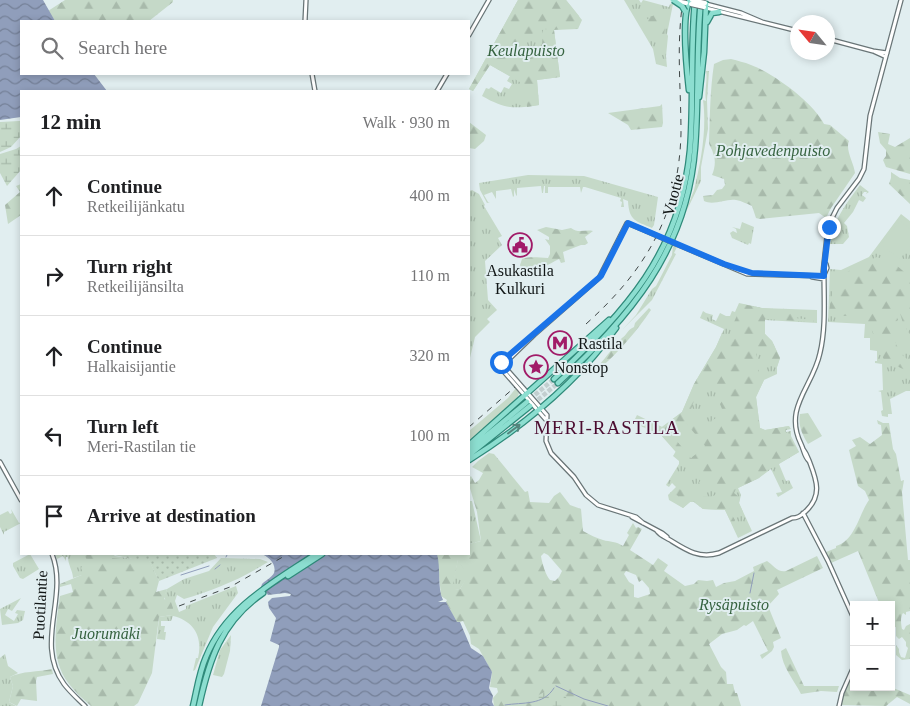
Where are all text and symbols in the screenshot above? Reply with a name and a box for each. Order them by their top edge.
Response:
north arrow [790,15,835,60]
search box [20,20,470,75]
icon: search [38,34,66,62]
text: Search here [78,37,167,58]
park label: Keulapuisto [486,42,565,60]
text: 12 min [40,110,101,134]
text: Walk · 930 m [363,114,450,131]
park label: Pohjavedenpuisto [715,142,830,160]
street label: Vuotie [659,172,687,218]
text: Continue [87,176,162,197]
icon: ahead [40,182,68,210]
text: 400 m [410,187,450,204]
text: Retkeilijänkatu [87,198,185,215]
route end [818,216,841,239]
public building icon: Asukastila Kulkuri [507,232,533,258]
text: Turn right [87,256,172,277]
icon: right [40,262,68,290]
place label: Asukastila Kulkuri [486,262,554,297]
text: 110 m [410,267,450,284]
text: Retkeilijänsilta [87,278,184,295]
metro station icon: Rastila [547,330,573,356]
place label: Rastila [578,335,622,352]
text: Continue [87,336,162,357]
icon: ahead [40,342,68,370]
text: 320 m [410,347,450,364]
route start [490,351,513,374]
place icon: Nonstop [523,354,549,380]
text: Halkaisijantie [87,358,176,375]
place label: Nonstop [554,359,608,377]
text: Turn left [87,416,159,437]
district label: MERI-RASTILA [534,417,680,438]
icon: left [40,422,68,450]
one-way arrow [507,423,520,434]
text: 100 m [410,427,450,444]
text: Meri-Rastilan tie [87,438,196,455]
icon: arrive [40,502,68,530]
text: Arrive at destination [87,505,256,526]
street label: Puotilantie [30,570,50,640]
park label: Rysäpuisto [698,596,769,614]
map controls [850,601,895,691]
button: + [850,601,895,646]
park label: Juorumäki [72,625,140,642]
button: − [850,646,895,691]

